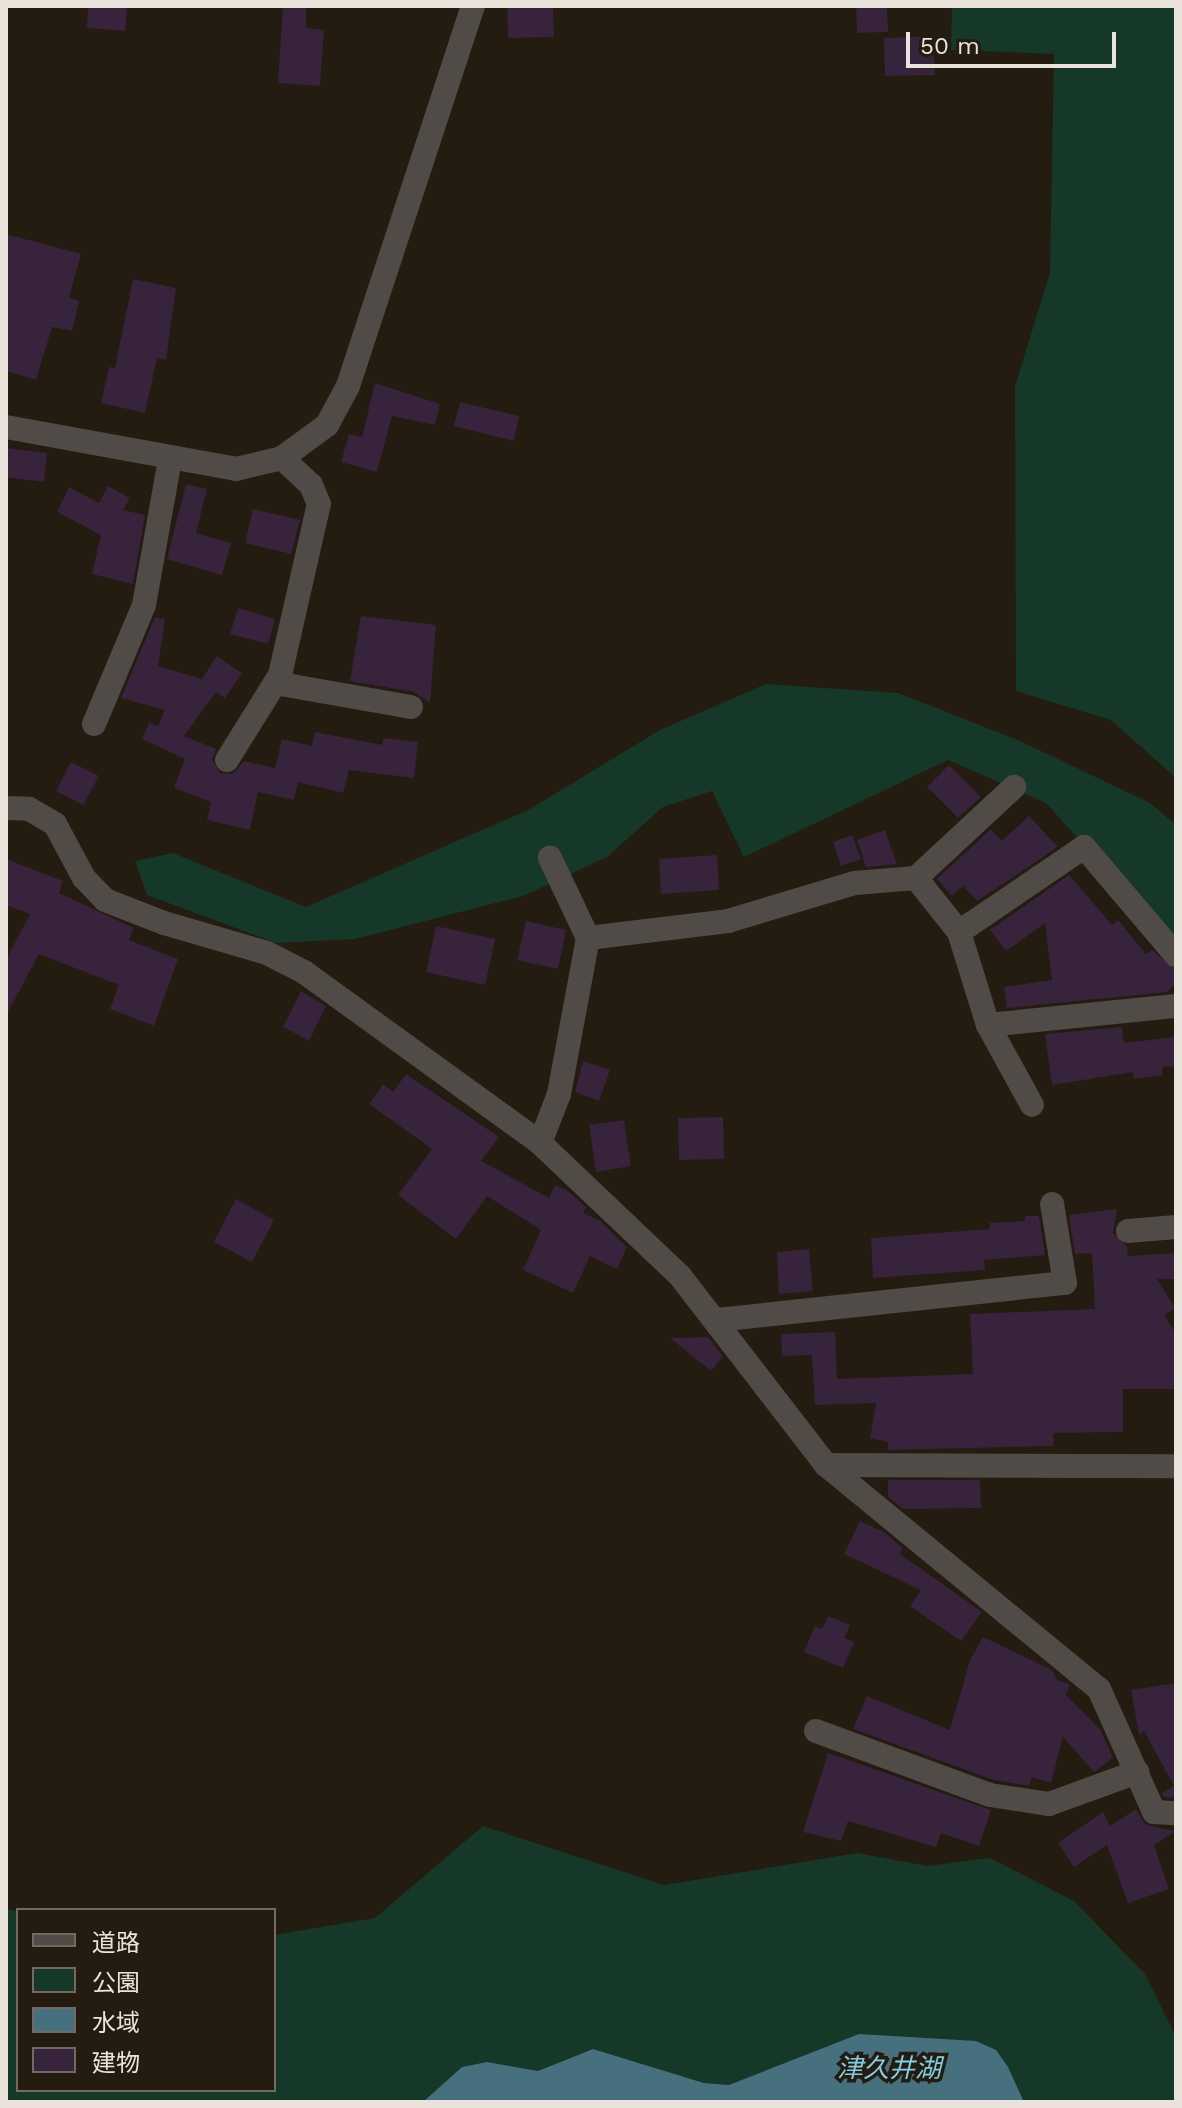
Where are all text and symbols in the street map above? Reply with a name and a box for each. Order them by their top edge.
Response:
scale bar [910,16,1120,66]
text: 50 m [920,32,980,60]
legend [16,1908,276,2092]
text: 道路 [92,1929,140,1957]
text: 公園 [92,1969,140,1997]
text: 水域 [92,2009,140,2037]
text: 建物 [92,2049,140,2077]
water label: 津久井湖 [837,2053,941,2085]

